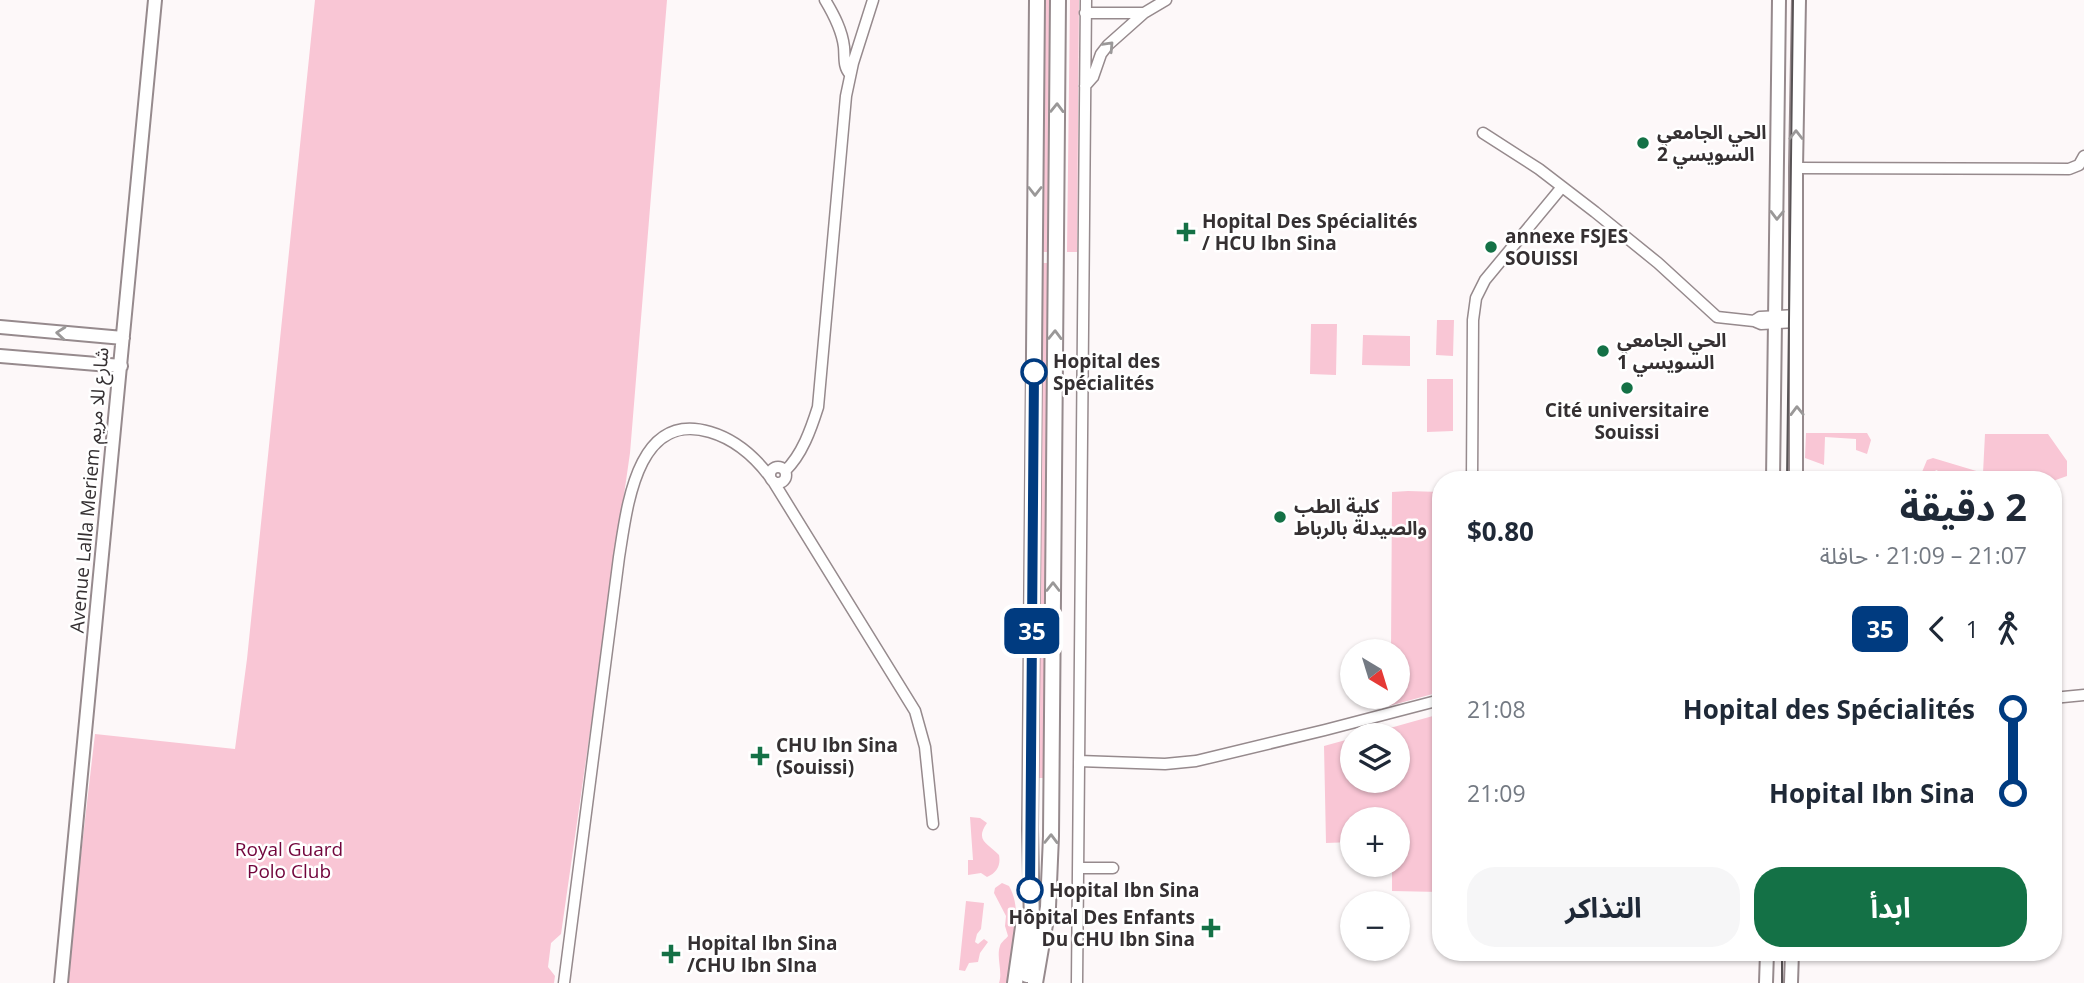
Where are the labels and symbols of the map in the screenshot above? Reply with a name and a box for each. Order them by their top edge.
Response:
one-way arrow [1101,41,1113,54]
one-way arrow [1049,102,1065,112]
place label: الحي الجامعي السويسي 2 [1657,119,1766,169]
one-way arrow [1789,129,1804,140]
marker: الحي الجامعي السويسي 2 [1635,135,1651,151]
one-way arrow [1027,186,1043,196]
place label: Hopital Des Spécialités / HCU Ibn Sina [1202,208,1418,256]
one-way arrow [1769,210,1785,221]
marker: Hopital Des Spécialités / HCU Ibn Sina [1176,222,1196,242]
place label: annexe FSJES SOUISSI [1505,223,1628,271]
marker: annexe FSJES SOUISSI [1483,239,1499,255]
one-way arrow [56,326,67,341]
place label: الحي الجامعي السويسي 1 [1617,327,1726,377]
one-way arrow [1047,329,1063,340]
marker: الحي الجامعي السويسي 1 [1595,343,1611,359]
street label: Avenue Lalla Meriem شارع للا مريم [64,346,116,634]
place label: Hopital des Spécialités [1053,348,1160,396]
marker: Hopital des Spécialités [1021,359,1047,385]
marker: Cité universitaire Souissi [1619,380,1635,396]
place label: Cité universitaire Souissi [1545,397,1709,445]
one-way arrow [1790,406,1805,417]
place label: كلية الطب والصيدلة بالرباط [1294,493,1427,541]
marker: كلية الطب والصيدلة بالرباط [1272,509,1288,525]
one-way arrow [1045,581,1061,592]
line badge: 35 [1000,608,1064,654]
north arrow [1340,639,1410,709]
place label: CHU Ibn Sina (Souissi) [776,732,898,780]
marker: CHU Ibn Sina (Souissi) [750,746,770,766]
one-way arrow [1043,833,1058,844]
park label: Royal Guard Polo Club [235,836,343,884]
marker: Hopital Ibn Sina [1017,877,1043,903]
place label: Hopital Ibn Sina [1049,877,1200,903]
place label: Hôpital Des Enfants Du CHU Ibn Sina [1009,904,1195,952]
marker: Hôpital Des Enfants Du CHU Ibn Sina [1201,918,1221,938]
place label: Hopital Ibn Sina /CHU Ibn SIna [687,930,838,978]
marker: Hopital Ibn Sina /CHU Ibn SIna [661,944,681,964]

